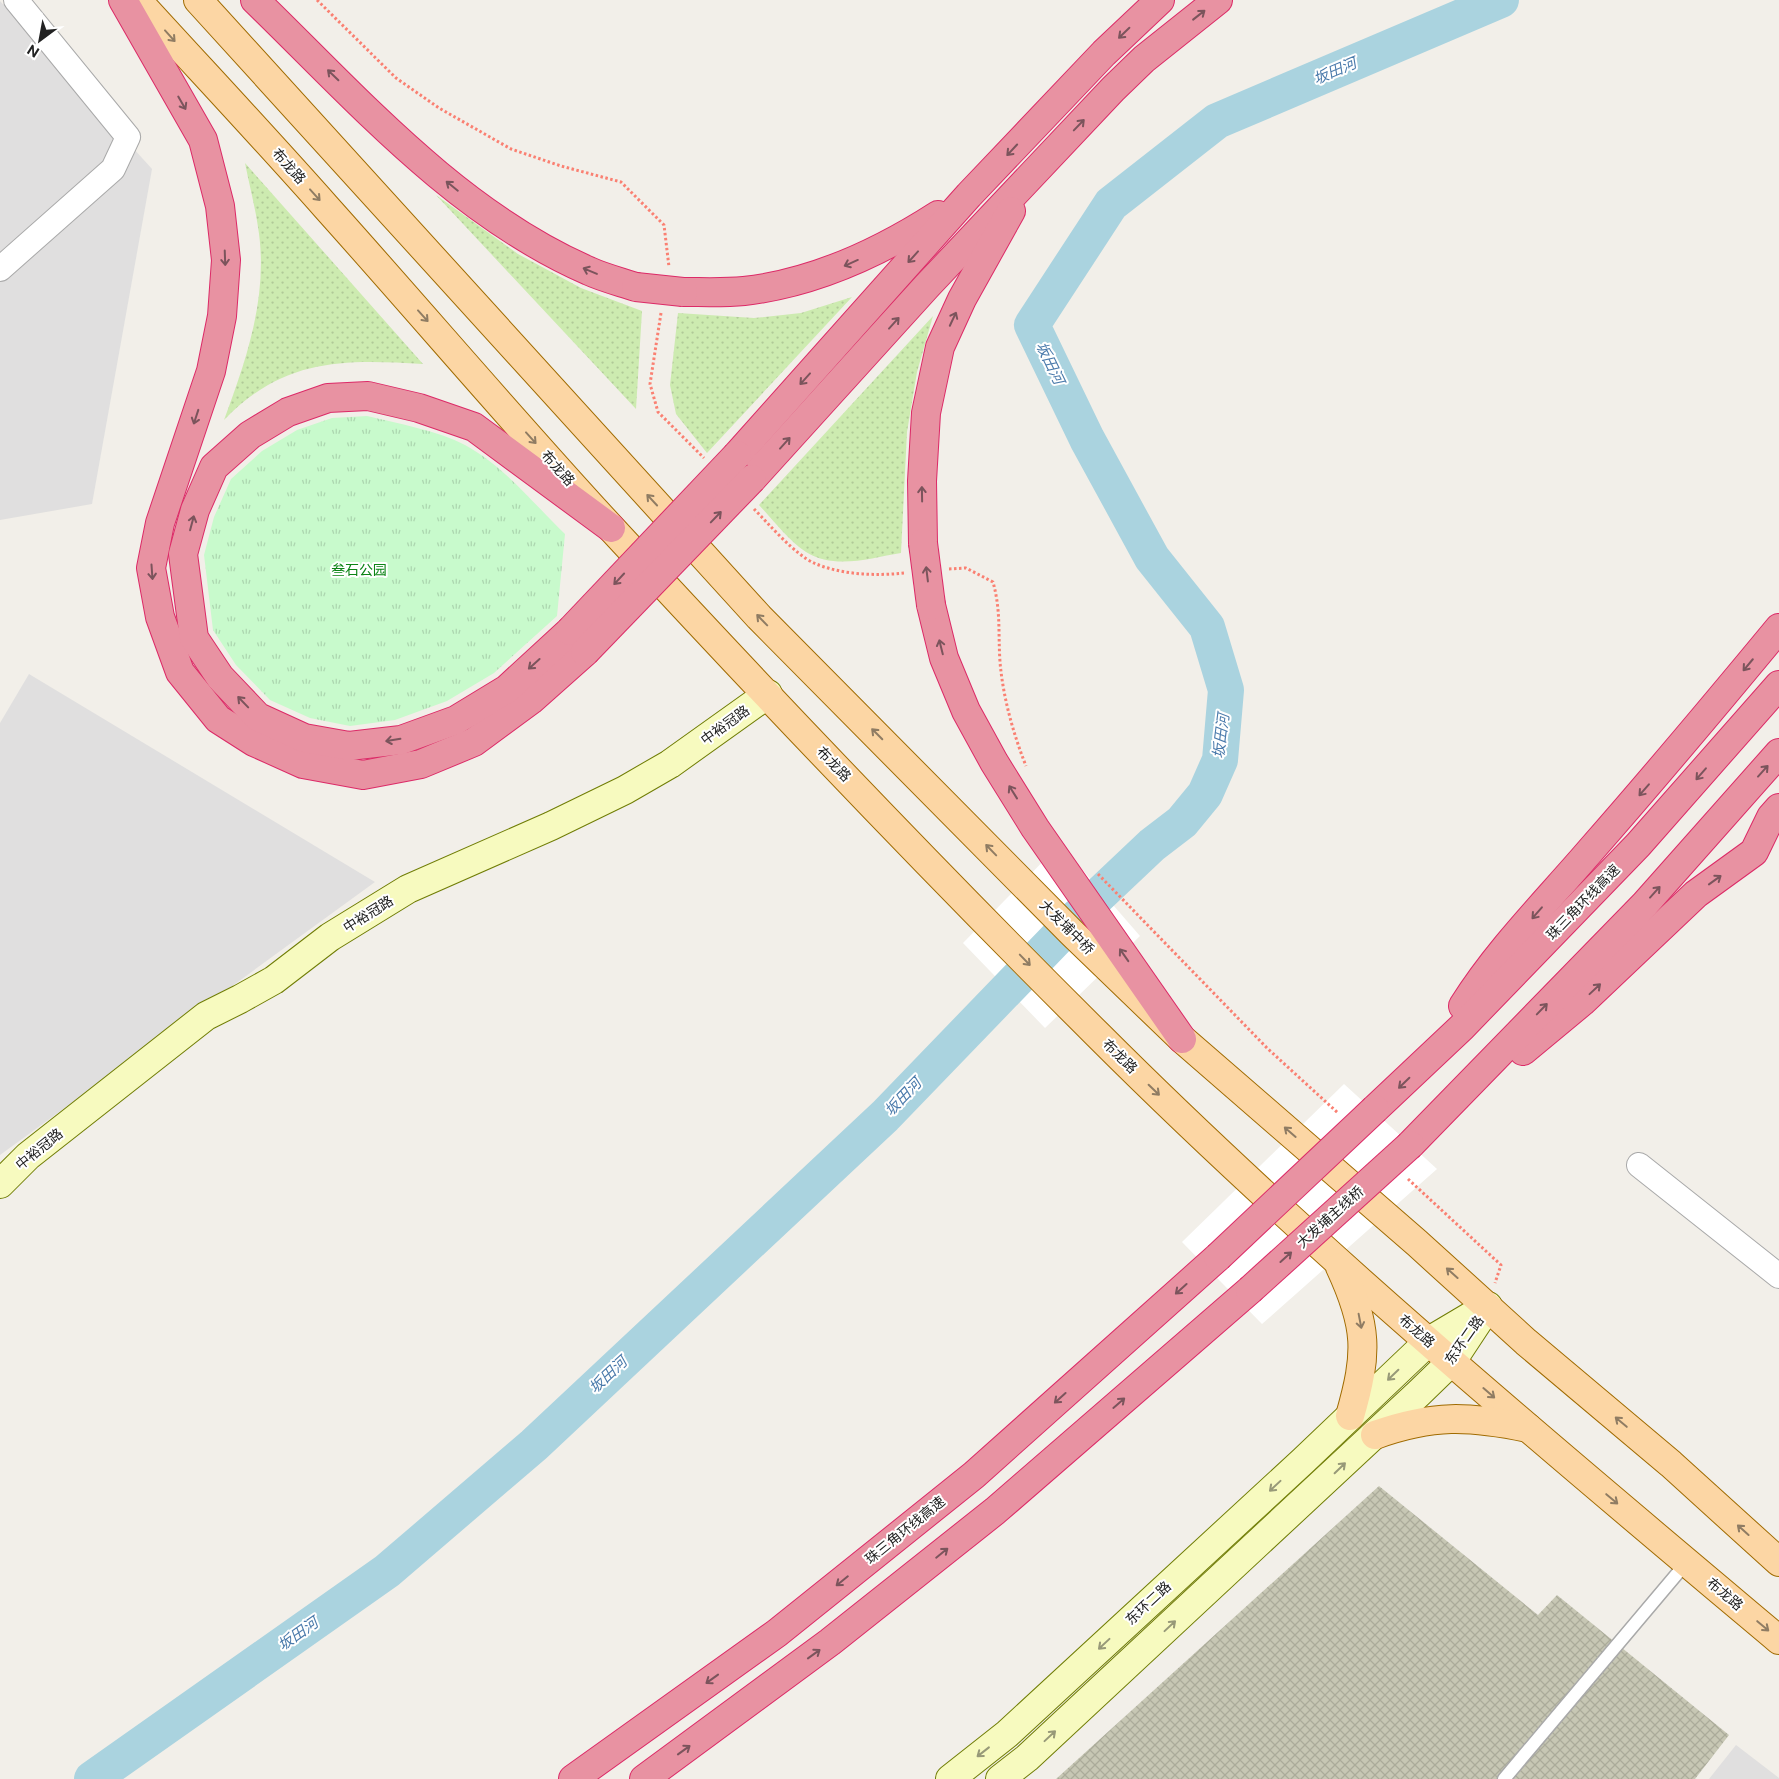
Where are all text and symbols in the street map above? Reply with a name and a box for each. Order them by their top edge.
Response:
one-way arrow [1192,10,1205,21]
north arrow [15,15,65,65]
one-way arrow [1118,27,1131,39]
one-way arrow [164,30,176,42]
text: N [24,41,42,61]
water label: 坂田河 [1311,53,1362,87]
one-way arrow [327,69,339,82]
one-way arrow [177,96,187,110]
one-way arrow [1073,118,1085,131]
one-way arrow [1006,144,1018,156]
street label: 布龙路 [269,145,309,187]
one-way arrow [446,180,459,191]
one-way arrow [309,188,321,201]
one-way arrow [220,249,230,265]
one-way arrow [907,251,919,264]
one-way arrow [844,258,859,268]
one-way arrow [583,265,598,275]
one-way arrow [417,309,428,322]
one-way arrow [949,312,958,327]
one-way arrow [888,316,900,329]
water label: 坂田河 [1033,339,1069,389]
one-way arrow [799,372,811,385]
one-way arrow [191,408,201,424]
one-way arrow [525,431,537,444]
one-way arrow [779,437,791,450]
street label: 布龙路 [538,447,578,489]
one-way arrow [918,486,927,502]
one-way arrow [646,494,658,507]
one-way arrow [710,510,722,523]
one-way arrow [187,515,197,531]
park label: 叁石公园 [331,562,387,578]
one-way arrow [148,564,157,580]
one-way arrow [922,566,932,582]
one-way arrow [613,573,625,586]
one-way arrow [756,613,768,626]
one-way arrow [936,639,945,655]
one-way arrow [528,658,541,670]
one-way arrow [1742,659,1753,672]
one-way arrow [237,695,249,708]
street label: 中裕冠路 [698,702,752,748]
water label: 坂田河 [1209,710,1232,759]
one-way arrow [871,728,883,741]
one-way arrow [386,736,402,746]
street label: 布龙路 [814,743,854,785]
one-way arrow [1757,764,1769,777]
one-way arrow [1695,767,1706,780]
one-way arrow [1638,783,1649,796]
one-way arrow [1007,786,1017,800]
one-way arrow [985,844,998,856]
street label: 珠三角环线高速 [1543,861,1623,943]
one-way arrow [1708,875,1722,885]
one-way arrow [1649,886,1661,899]
street label: 中裕冠路 [340,892,396,936]
street label: 大发埔中桥 [1037,897,1097,957]
one-way arrow [1531,906,1543,919]
one-way arrow [1119,949,1129,963]
one-way arrow [1019,954,1031,967]
one-way arrow [1589,983,1602,995]
one-way arrow [1536,1003,1548,1016]
street label: 布龙路 [1099,1036,1141,1076]
water label: 坂田河 [881,1072,926,1119]
one-way arrow [1397,1077,1410,1089]
one-way arrow [1148,1083,1160,1096]
street label: 中裕冠路 [12,1125,66,1173]
one-way arrow [1283,1126,1296,1138]
street label: 大发埔主线桥 [1293,1183,1367,1251]
one-way arrow [1280,1251,1292,1263]
one-way arrow [1445,1268,1458,1279]
one-way arrow [1175,1283,1188,1295]
street label: 布龙路 [1396,1311,1438,1351]
one-way arrow [1355,1312,1365,1328]
street label: 东环二路 [1441,1312,1487,1368]
water label: 坂田河 [585,1351,632,1396]
one-way arrow [1387,1369,1400,1381]
one-way arrow [1482,1387,1495,1399]
one-way arrow [1054,1392,1067,1403]
one-way arrow [1113,1397,1126,1408]
one-way arrow [1615,1417,1628,1428]
one-way arrow [1334,1462,1347,1474]
one-way arrow [1269,1480,1282,1492]
street label: 珠三角环线高速 [862,1493,948,1567]
one-way arrow [1605,1494,1618,1505]
one-way arrow [1736,1524,1749,1535]
one-way arrow [935,1547,948,1558]
street label: 布龙路 [1704,1574,1746,1614]
one-way arrow [836,1575,849,1586]
street label: 东环二路 [1122,1578,1174,1628]
water label: 坂田河 [274,1612,323,1653]
one-way arrow [1163,1620,1176,1632]
one-way arrow [1756,1621,1769,1632]
one-way arrow [1098,1638,1111,1650]
one-way arrow [807,1648,821,1659]
one-way arrow [706,1674,720,1684]
one-way arrow [1044,1730,1057,1742]
one-way arrow [677,1745,691,1755]
one-way arrow [977,1747,990,1758]

